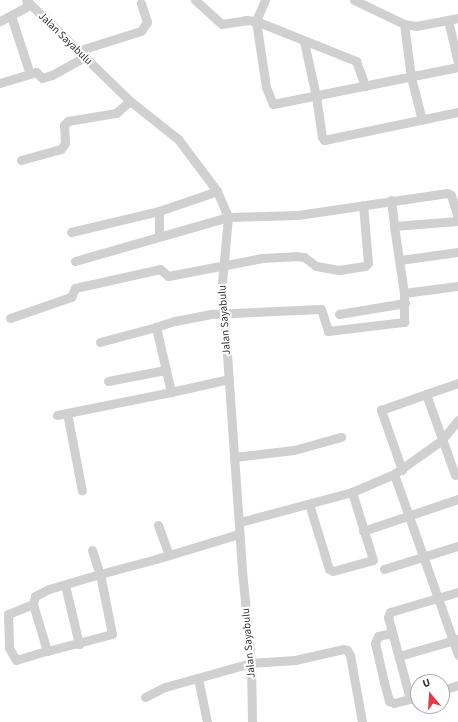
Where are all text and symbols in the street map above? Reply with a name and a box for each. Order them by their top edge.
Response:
street label: Jalan Sayabulu [35,10,95,68]
street label: Jalan Sayabulu [216,285,234,355]
street label: Jalan Sayabulu [239,608,259,678]
north arrow [410,674,450,714]
text: U [421,675,432,691]

